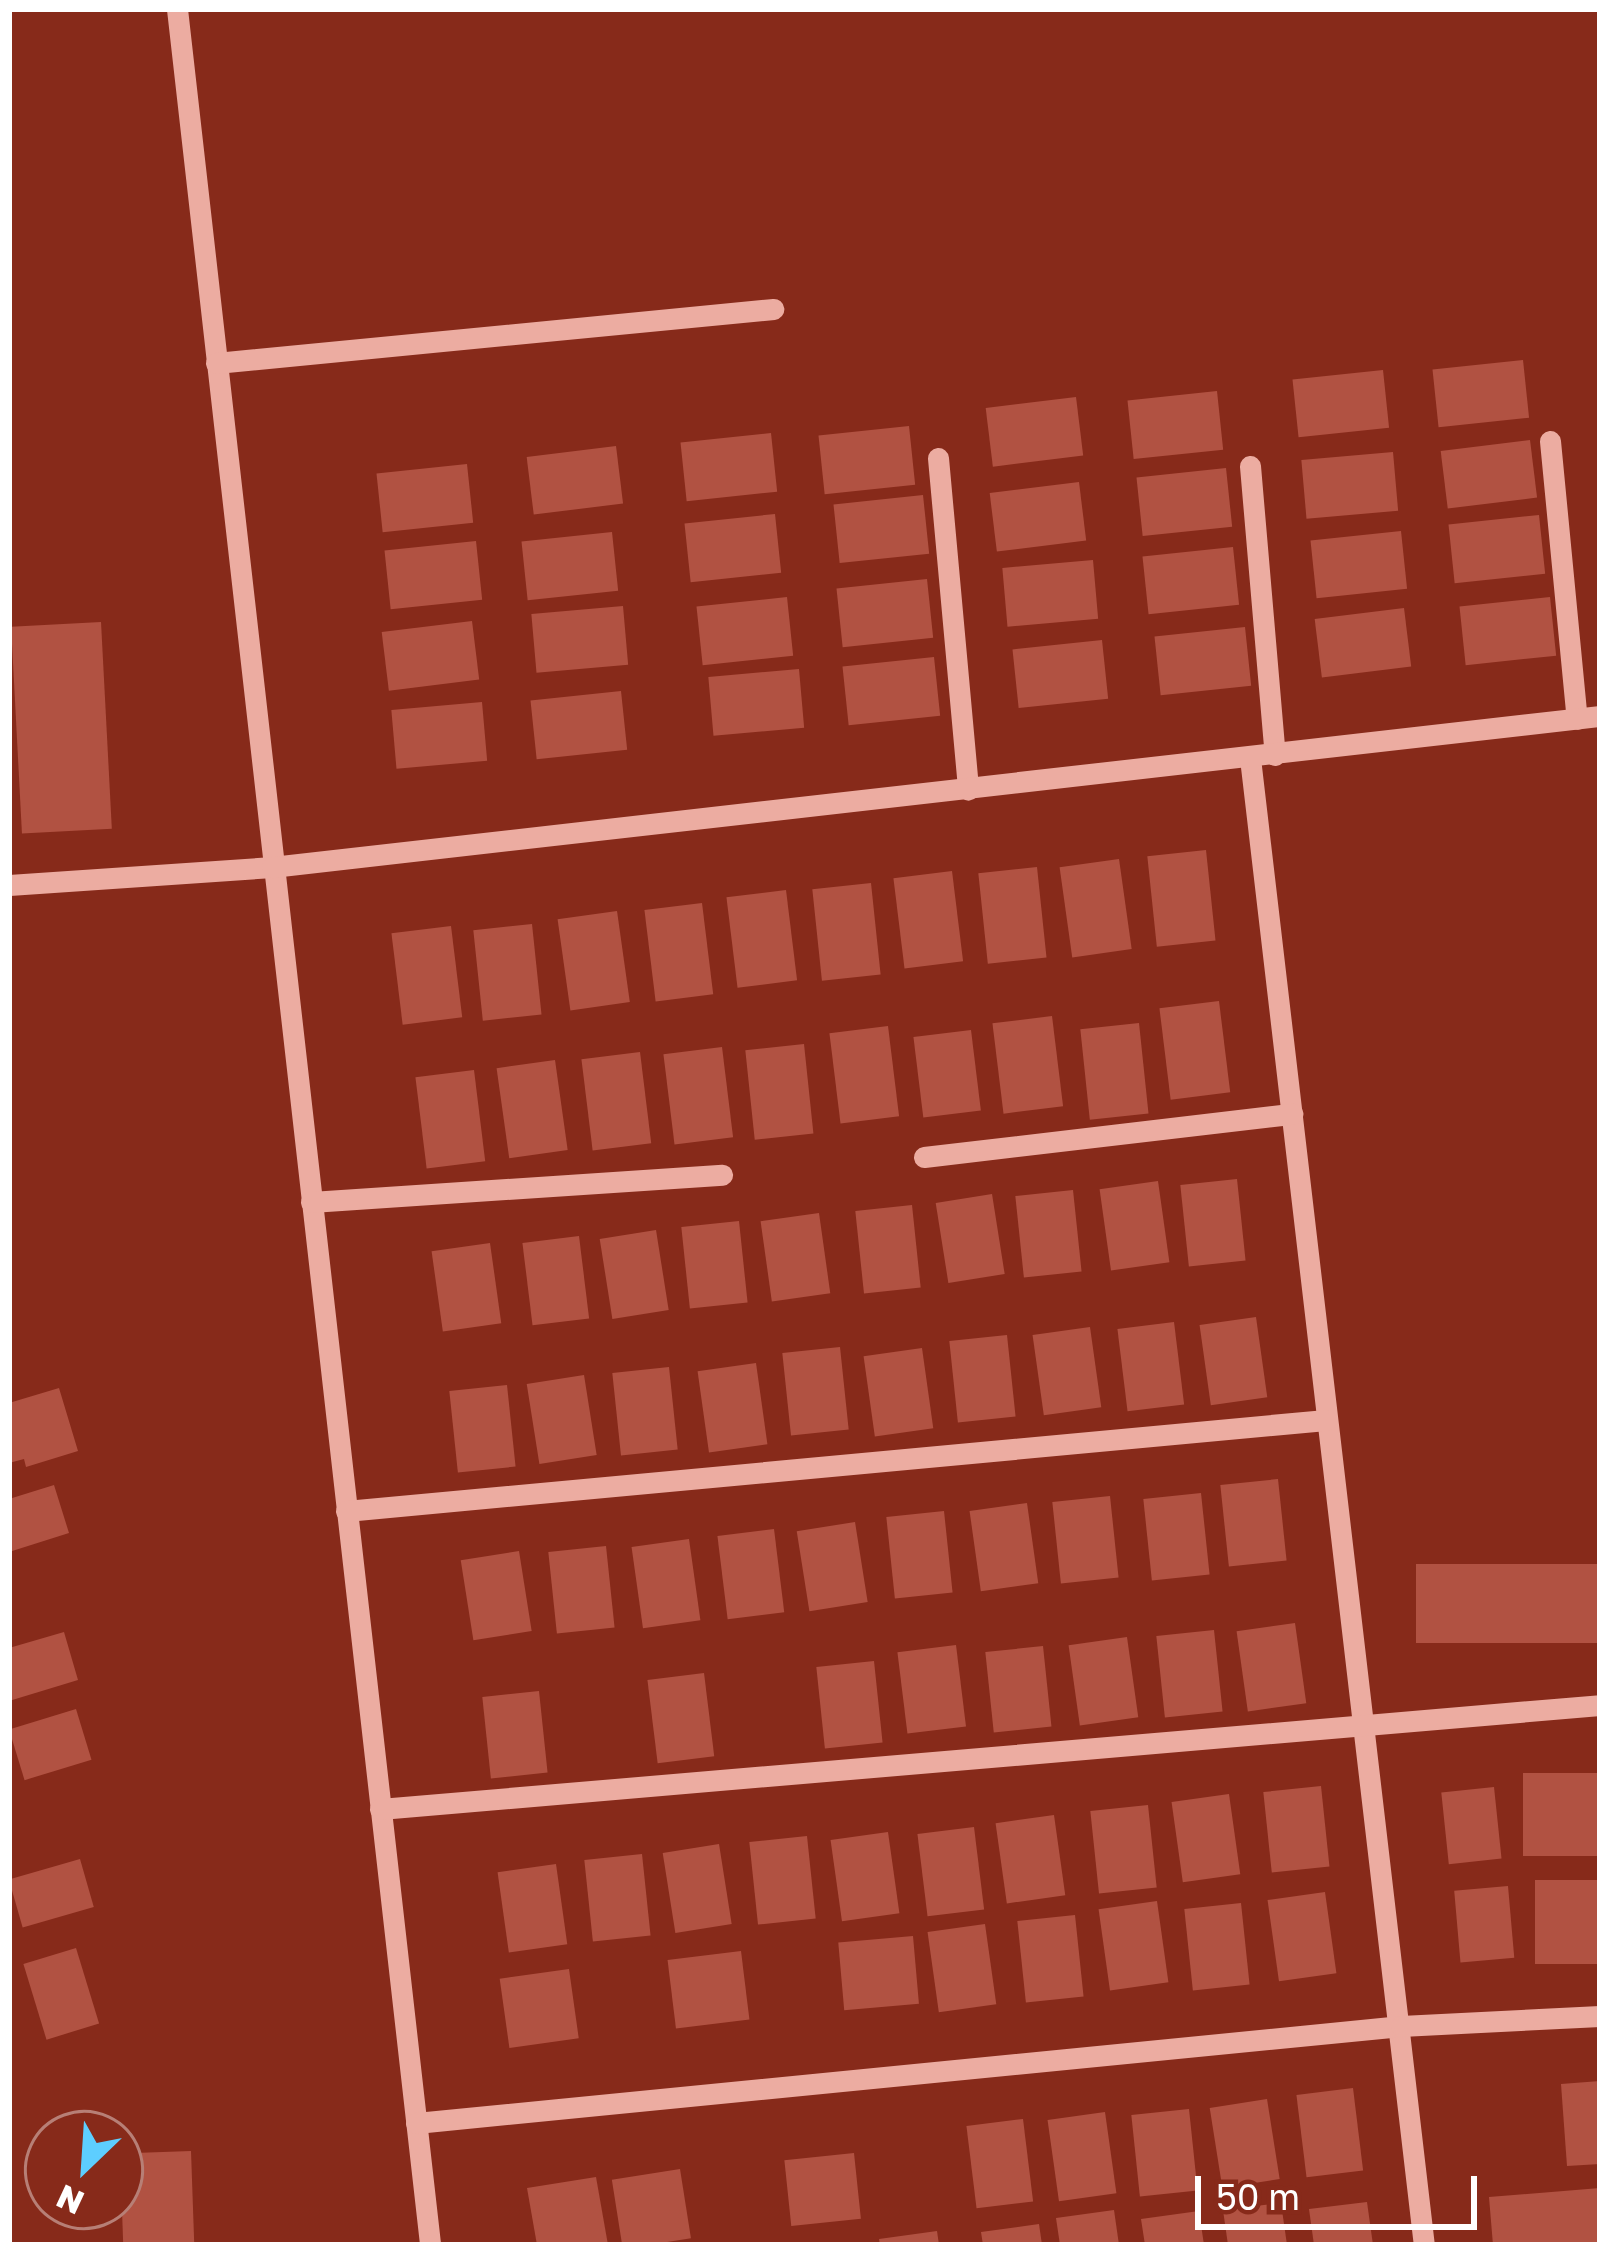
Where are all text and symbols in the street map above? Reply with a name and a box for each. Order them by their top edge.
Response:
north arrow [24,2110,144,2230]
scale bar [1201,2152,1483,2226]
text: 50 m [1216,2175,1300,2218]
text: N [50,2177,89,2223]

